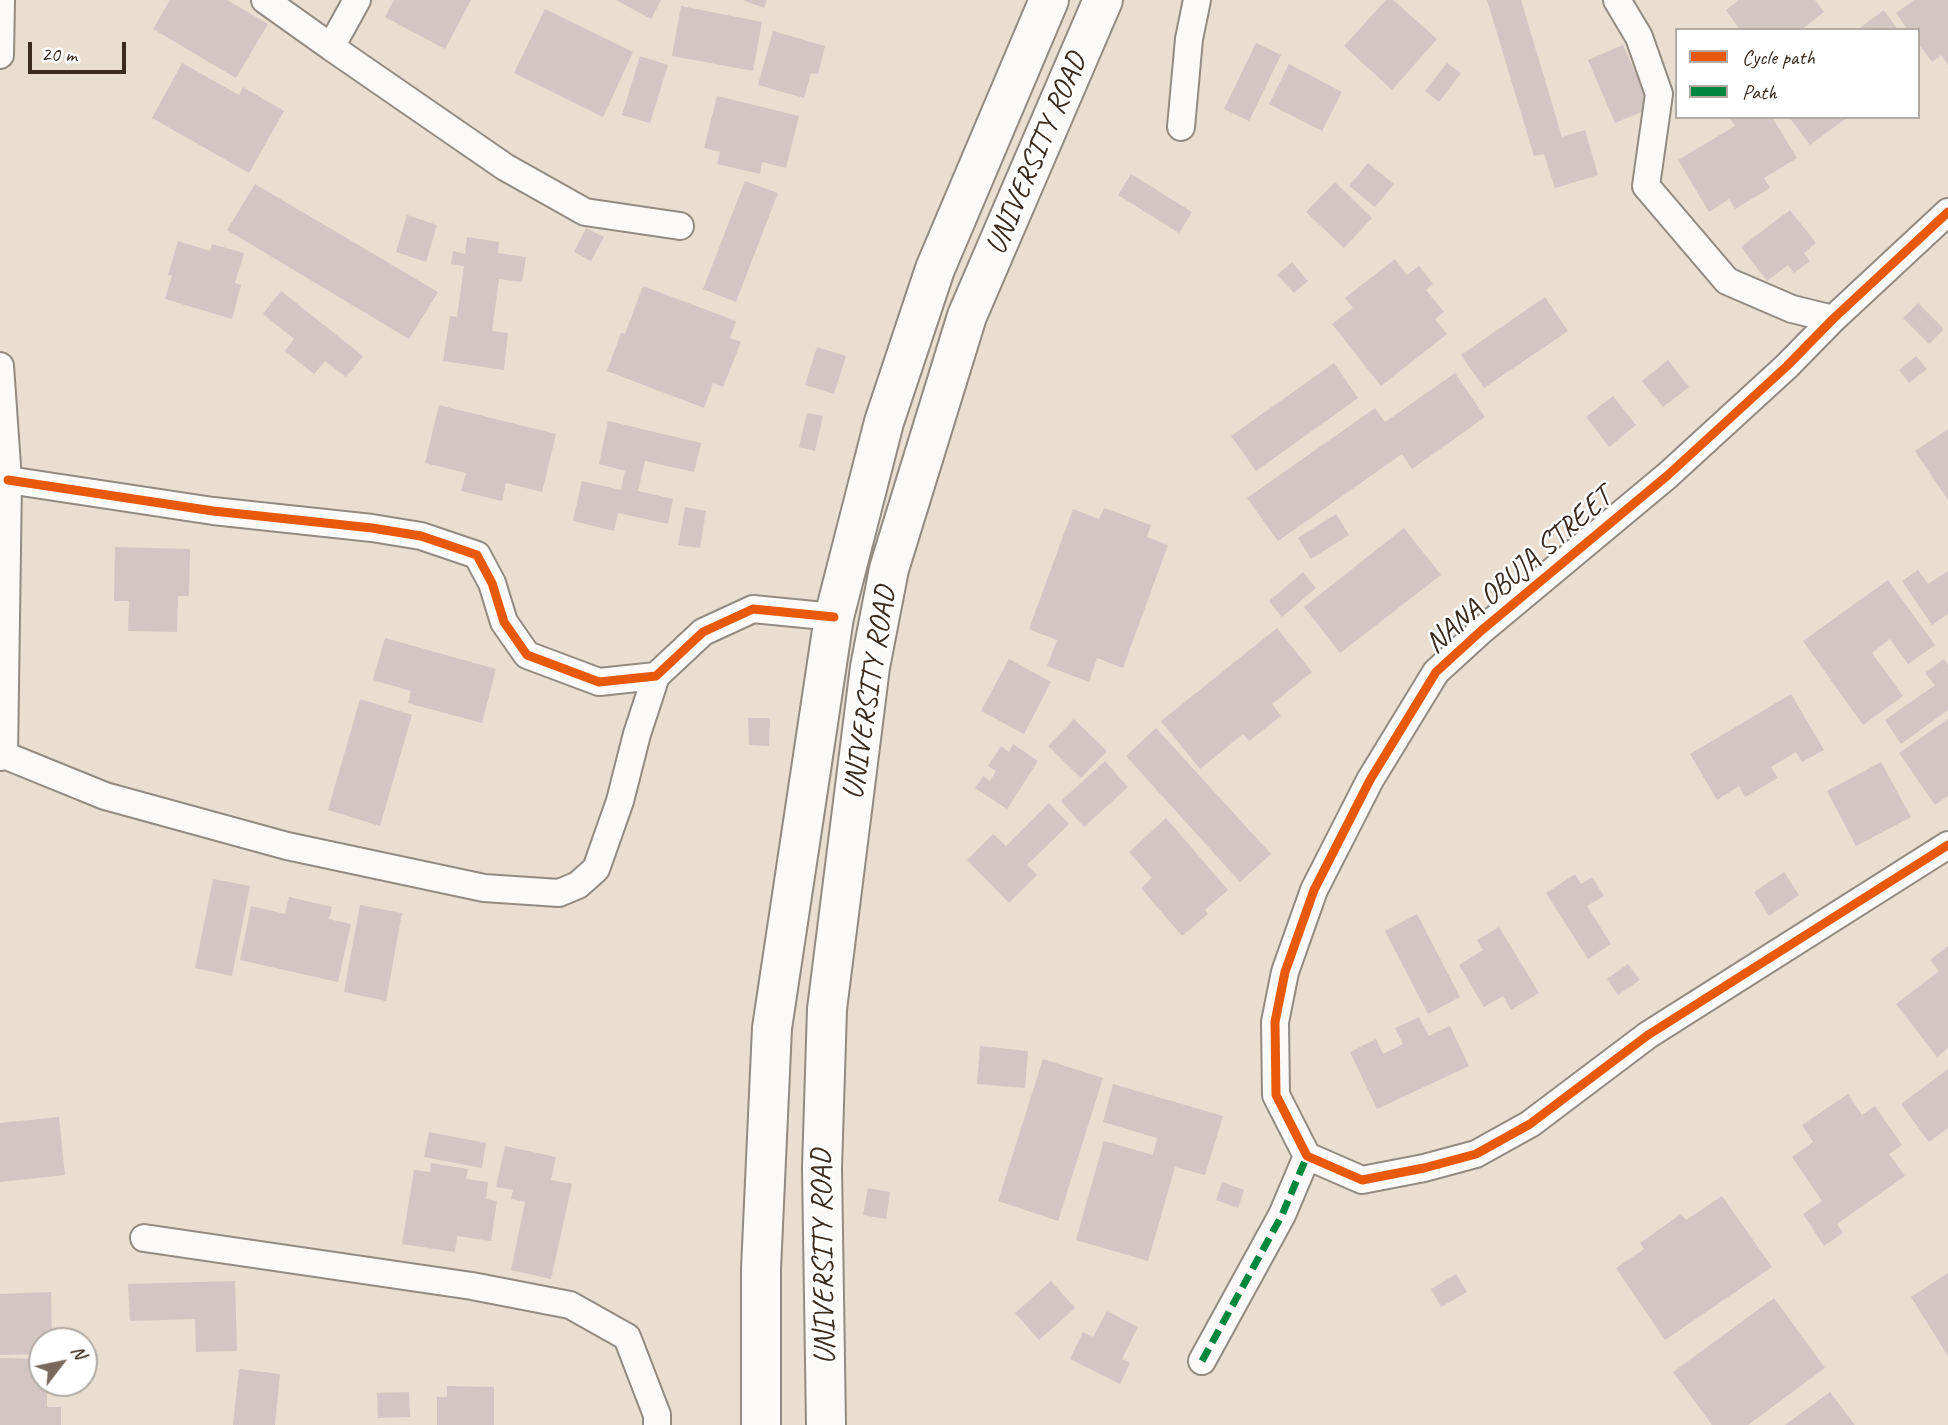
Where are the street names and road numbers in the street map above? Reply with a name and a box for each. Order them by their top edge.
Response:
street label: UNIVERSITY ROAD [978,48,1096,260]
street label: NANA OBUJA STREET [1418,480,1620,662]
street label: UNIVERSITY ROAD [835,584,905,802]
street label: UNIVERSITY ROAD [804,1149,844,1365]

